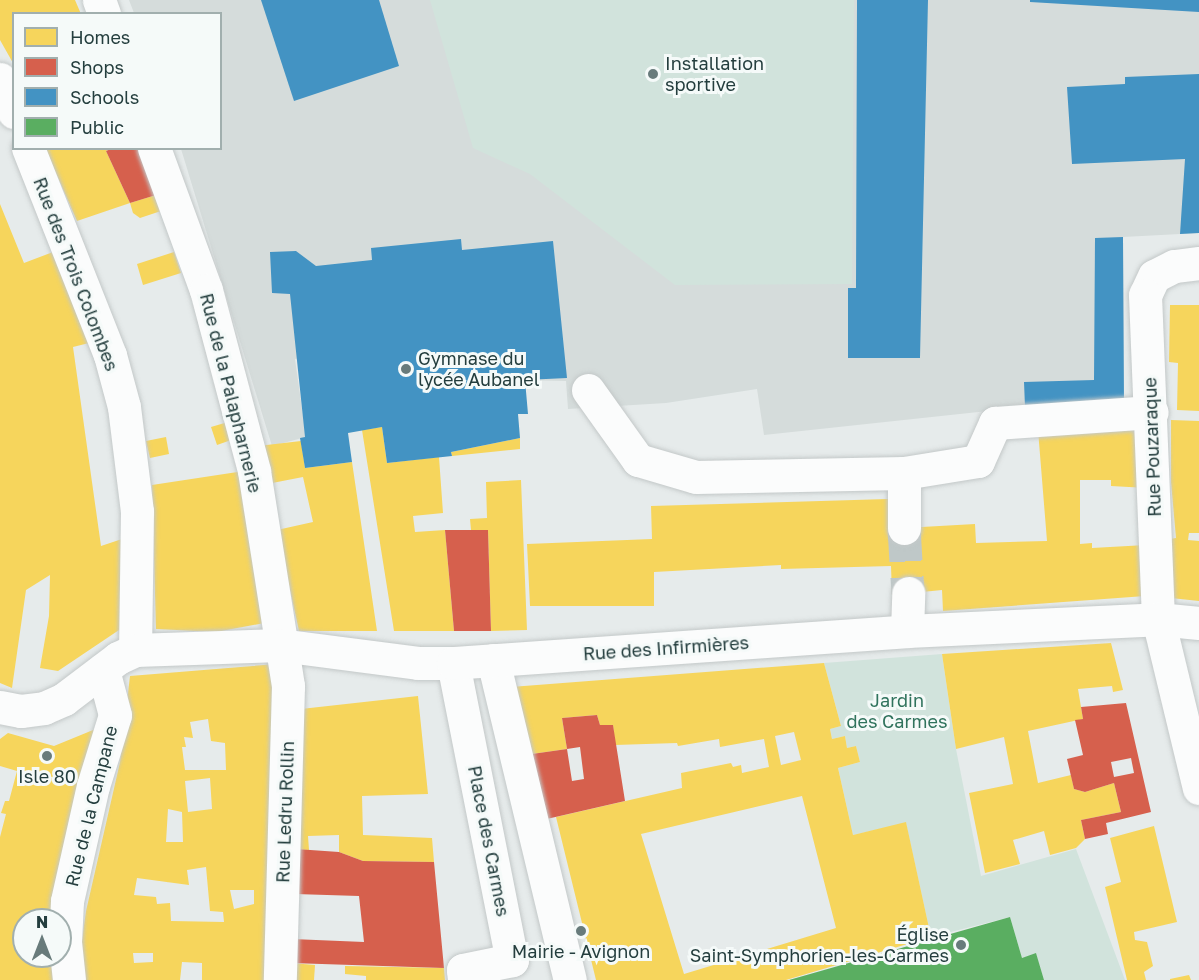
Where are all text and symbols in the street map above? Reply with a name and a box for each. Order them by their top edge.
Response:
legend [12,12,222,150]
text: Homes [70,26,130,48]
place label: Installation sportive [665,53,764,96]
text: Shops [70,56,124,78]
marker: Installation sportive [646,67,660,81]
text: Schools [70,86,139,108]
text: Public [70,116,124,138]
street label: Rue des Trois Colombes [29,174,123,374]
street label: Rue de la Palapharnerie [196,291,266,495]
place label: Gymnase du lycée Aubanel [418,348,539,391]
marker: Gymnase du lycée Aubanel [399,362,413,376]
street label: Rue Pouzaraque [1139,377,1165,517]
street label: Rue des Infirmières [582,631,750,665]
park label: Jardin des Carmes [847,690,947,732]
street label: Rue de la Campane [61,723,121,889]
street label: Rue Ledru Rollin [272,741,298,883]
marker: Isle 80 [40,749,54,763]
street label: Place des Carmes [464,764,514,918]
place label: Isle 80 [18,765,76,787]
north arrow [12,908,72,968]
text: N [36,912,48,932]
marker: Mairie - Avignon [574,924,588,938]
place label: Église Saint-Symphorien-les-Carmes [690,924,949,966]
marker: Église Saint-Symphorien-les-Carmes [954,938,968,952]
place label: Mairie - Avignon [512,940,650,962]

